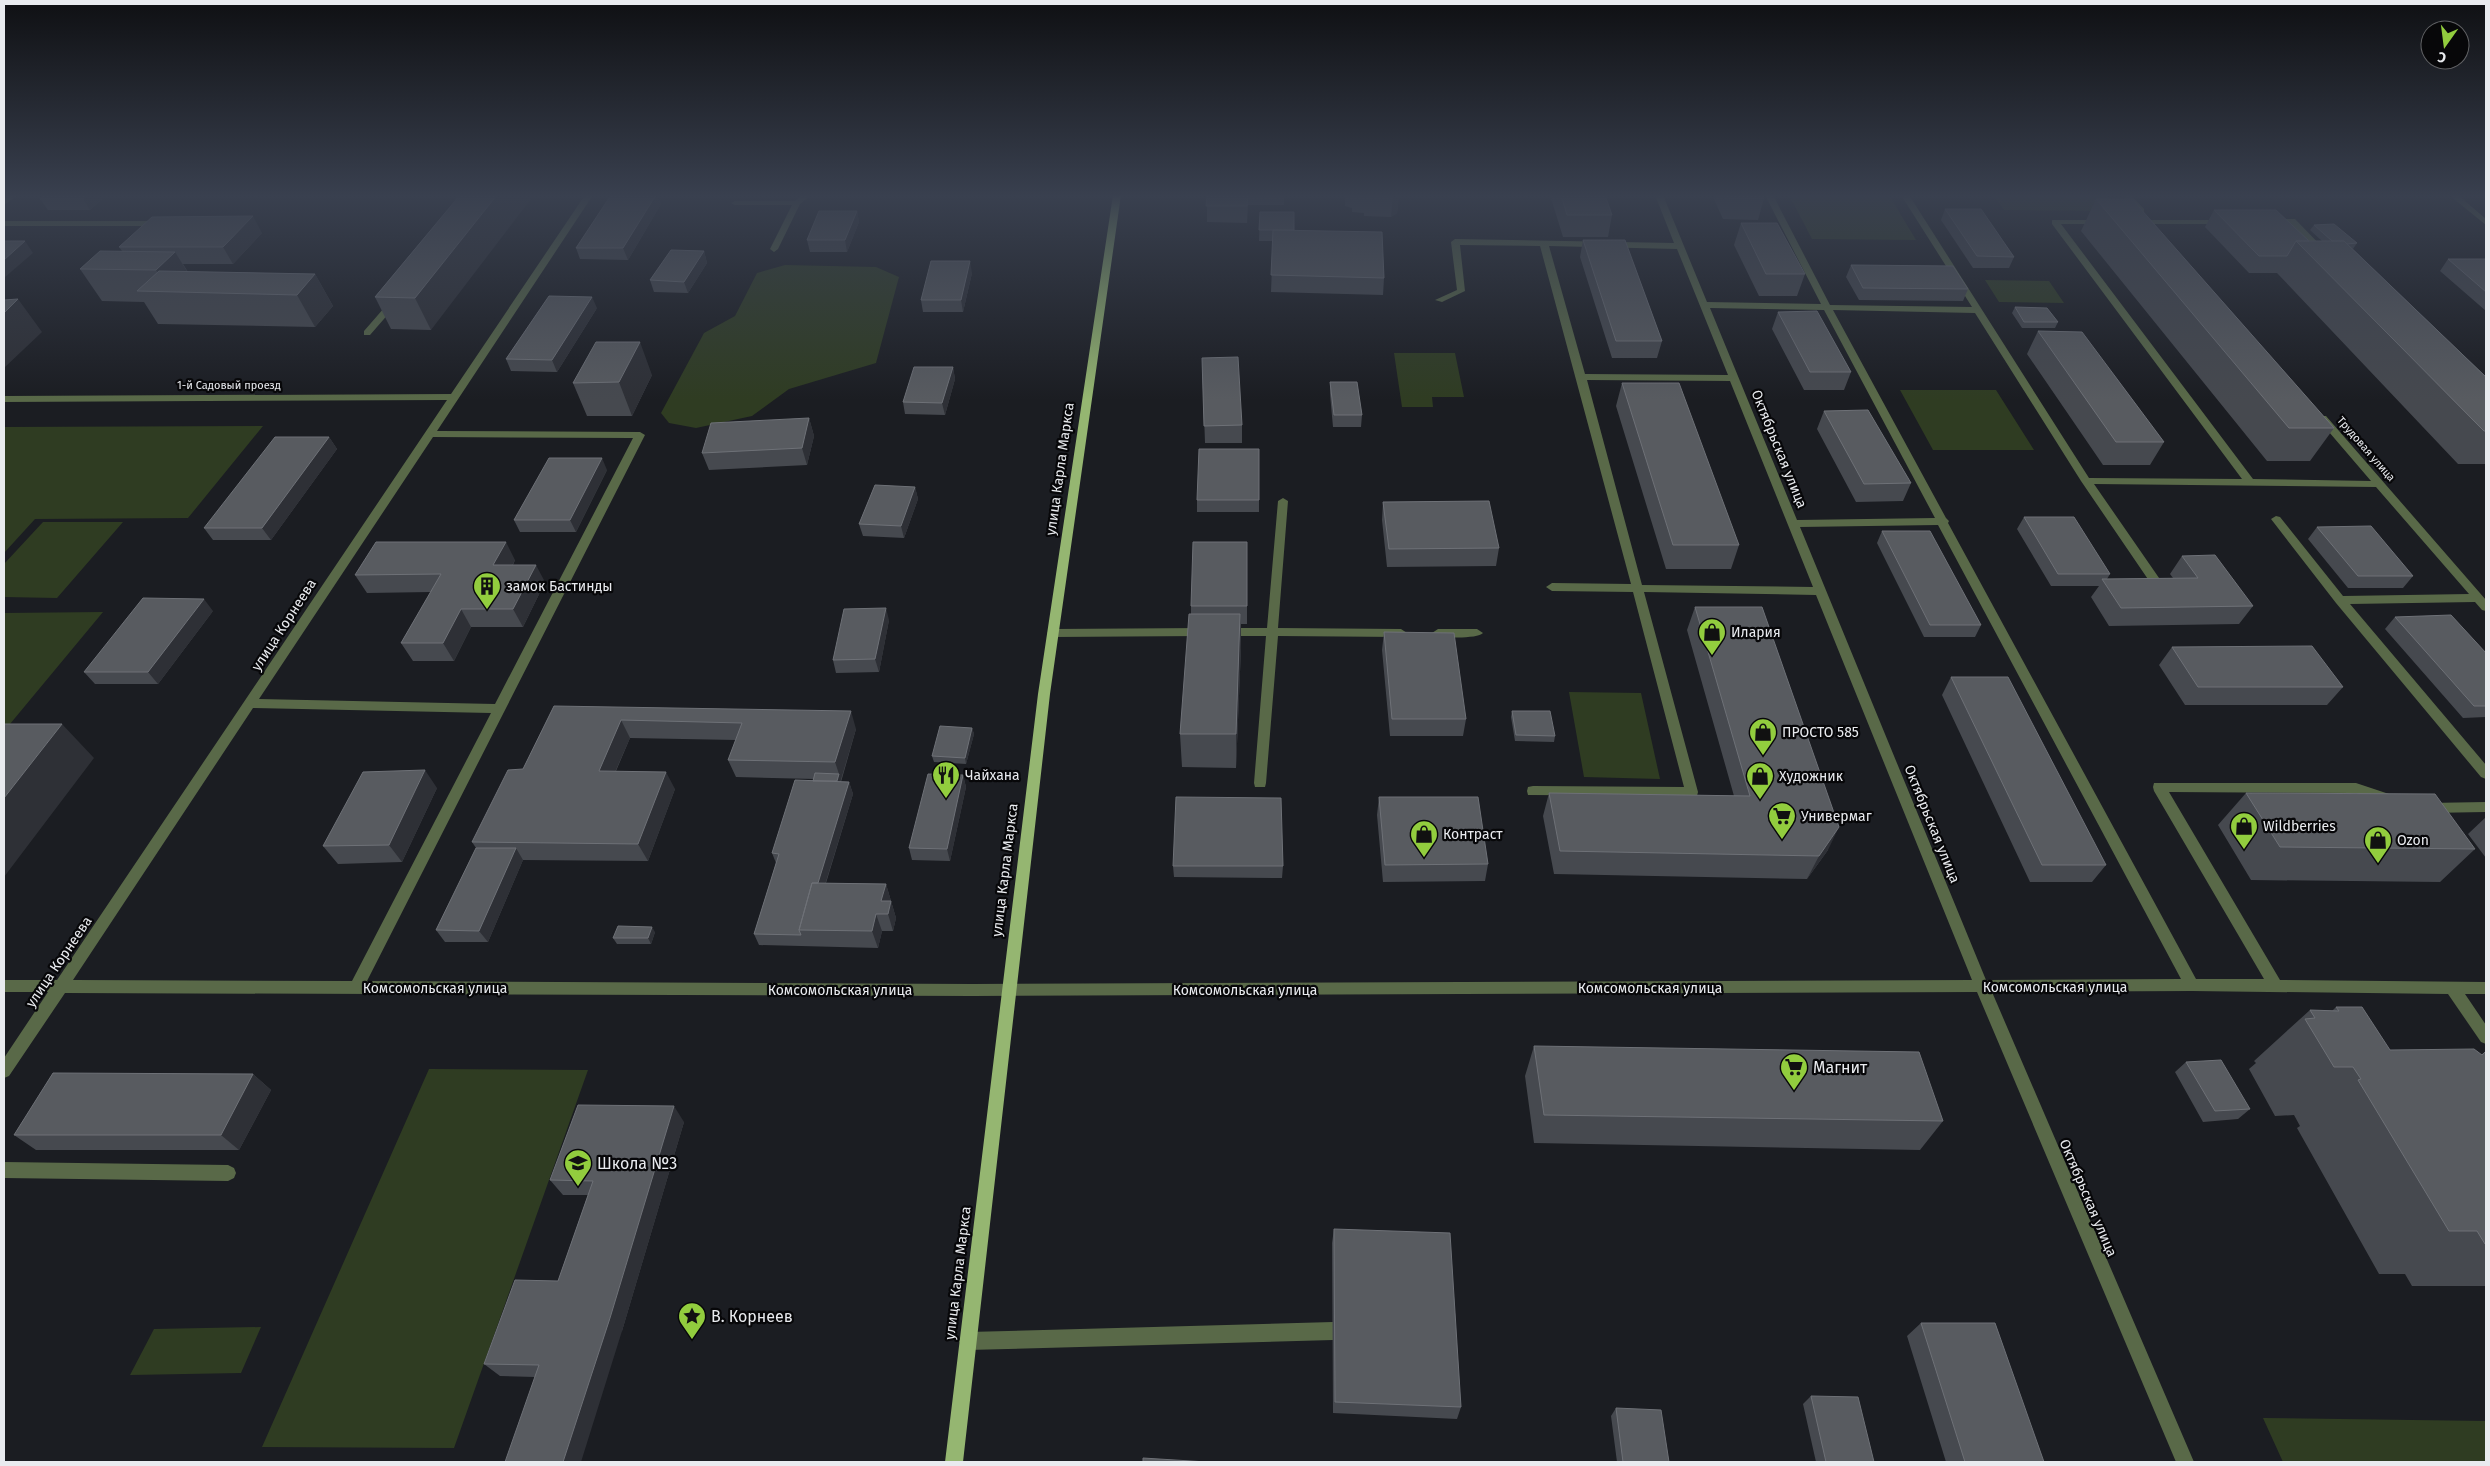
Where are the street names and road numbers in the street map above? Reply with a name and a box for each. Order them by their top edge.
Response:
street label: 1-й Садовый проезд [177,379,281,392]
street label: Октябрьская улица [1747,387,1811,511]
street label: улица Карла Маркса [1042,401,1078,537]
street label: Трудовая улица [2334,414,2398,484]
street label: улица Корнеева [248,576,320,674]
street label: Октябрьская улица [1900,762,1964,886]
street label: улица Карла Маркса [988,802,1022,938]
street label: улица Корнеева [22,913,96,1011]
street label: Комсомольская улица [1983,979,2127,996]
street label: Комсомольская улица [363,980,507,997]
street label: Комсомольская улица [1578,980,1722,997]
street label: Комсомольская улица [768,982,912,999]
street label: Комсомольская улица [1173,982,1317,999]
street label: Октябрьская улица [2056,1137,2120,1259]
street label: улица Карла Маркса [941,1205,975,1341]

